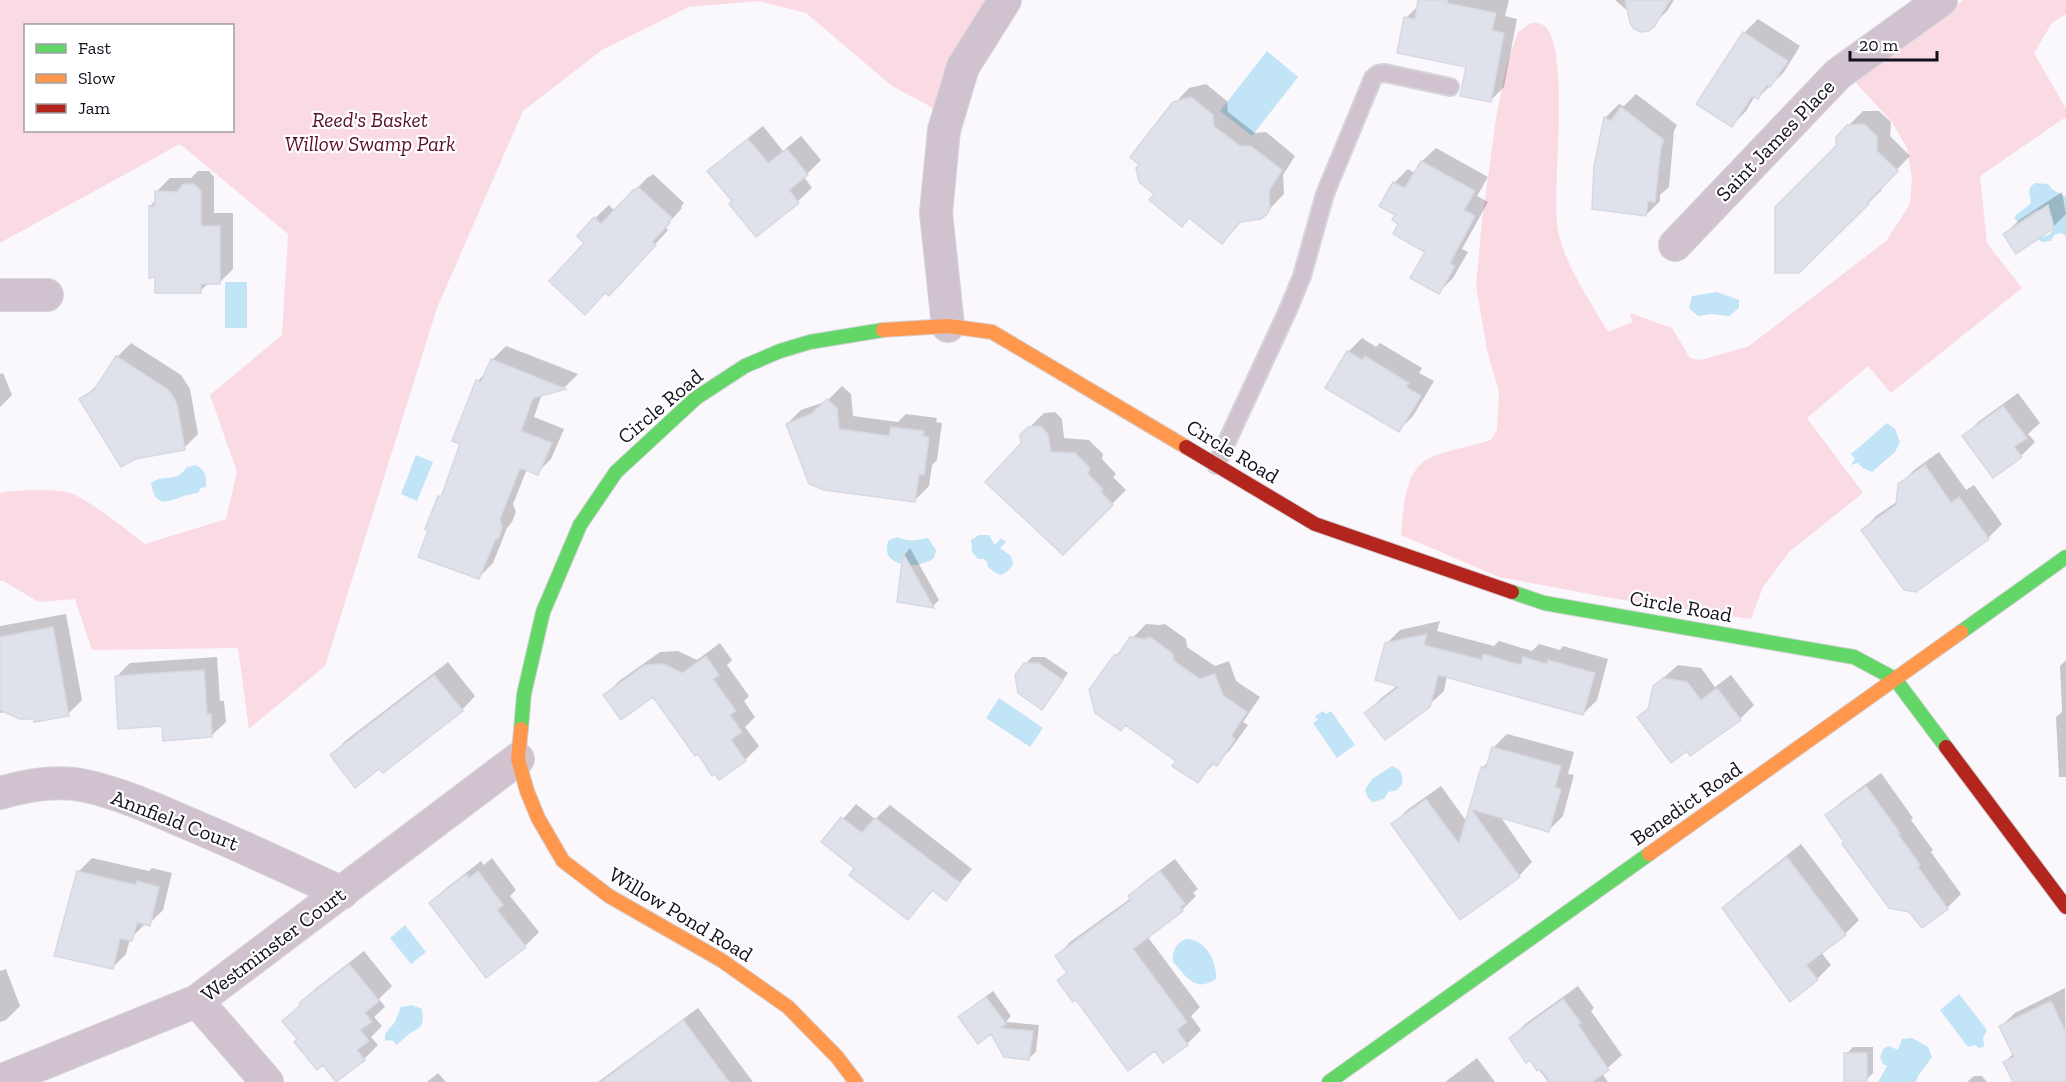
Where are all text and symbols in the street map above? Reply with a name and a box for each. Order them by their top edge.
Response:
legend [24,24,234,132]
scale bar [1850,24,1937,62]
text: 20 m [1859,34,1899,56]
text: Fast [78,37,111,59]
text: Slow [78,67,115,89]
street label: Saint James Place [1710,74,1840,206]
text: Jam [78,97,110,119]
park label: Reed's Basket Willow Swamp Park [285,107,455,156]
street label: Circle Road [612,363,708,449]
street label: Circle Road [1182,414,1284,489]
street label: Circle Road [1628,585,1735,627]
street label: Benedict Road [1626,755,1747,850]
street label: Annfield Court [108,784,242,856]
street label: Willow Pond Road [605,861,758,967]
street label: Westminster Court [196,881,350,1006]

